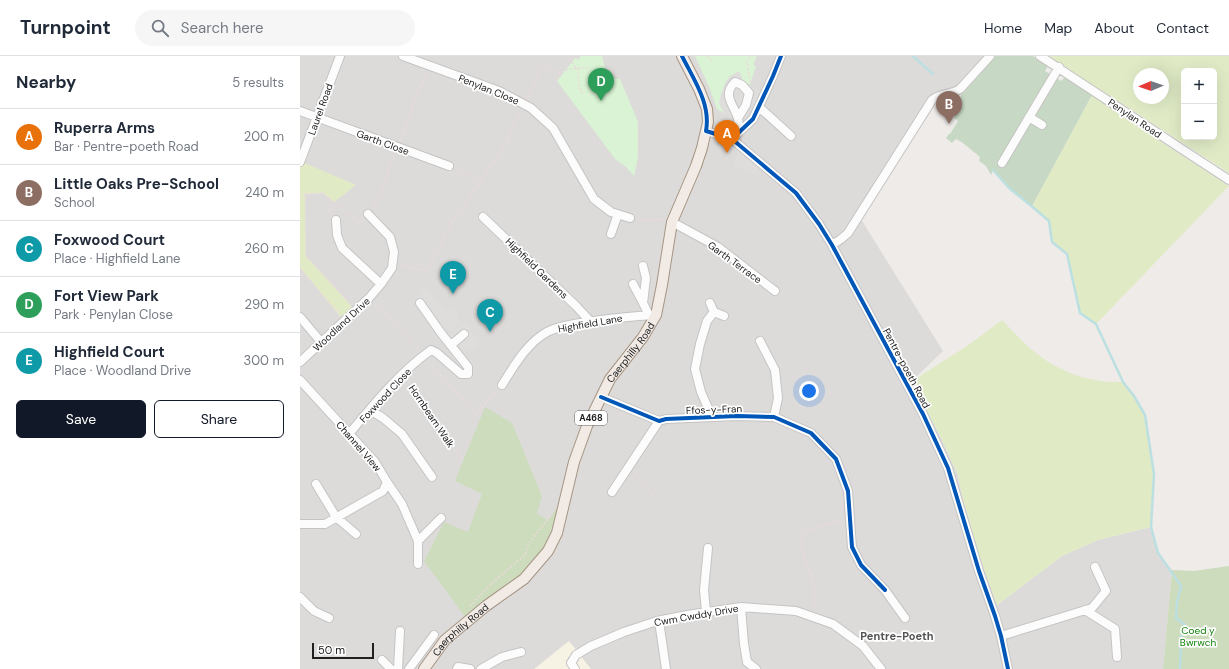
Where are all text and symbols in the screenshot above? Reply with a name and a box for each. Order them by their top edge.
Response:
search box [135,10,415,46]
text: Turnpoint [20,15,111,40]
icon: search [149,17,171,39]
text: Search here [181,18,264,38]
text: Home [984,19,1022,37]
text: Map [1044,19,1072,37]
text: About [1094,19,1134,37]
text: Contact [1156,19,1209,37]
pin: D [588,68,614,101]
north arrow [1133,68,1169,104]
map controls [1181,68,1217,140]
button: + [1181,68,1217,104]
text: Nearby [16,71,76,93]
street label: Penylan Close [456,71,521,108]
text: 5 results [232,74,284,91]
street label: Laurel Road [305,82,336,137]
pin: B [936,91,962,124]
street label: Penylan Road [1106,96,1164,141]
button: − [1181,104,1217,140]
text: Ruperra Arms [54,118,155,138]
pin: A [714,120,740,153]
street label: Garth Close [355,127,411,158]
text: A [24,128,34,145]
text: 200 m [244,128,284,145]
text: Bar · Pentre-poeth Road [54,138,199,155]
text: Little Oaks Pre-School [54,174,219,194]
text: B [25,184,33,201]
text: 240 m [245,184,284,201]
text: School [54,194,95,211]
text: Foxwood Court [54,230,165,250]
street label: Highfield Gardens [503,235,571,302]
street label: Garth Terrace [705,238,765,287]
text: C [24,240,34,257]
text: 260 m [244,240,284,257]
text: Place · Highfield Lane [54,250,181,267]
pin: E [440,261,466,294]
text: Fort View Park [54,286,159,306]
street label: Woodland Drive [310,294,373,354]
text: D [24,296,34,313]
text: 290 m [245,296,284,313]
pin: C [477,299,503,332]
text: Park · Penylan Close [54,306,173,323]
street label: Highfield Lane [557,311,624,336]
street label: Caerphilly Road [604,320,657,385]
street label: Pentre-poeth Road [880,326,933,410]
text: Highfield Court [54,342,165,362]
text: E [25,352,33,369]
text: 300 m [243,352,284,369]
text: Place · Woodland Drive [54,362,191,379]
street label: Foxwood Close [357,365,414,425]
your location [799,381,819,401]
street label: Hornbeam Walk [406,382,457,450]
button: Save [16,400,146,438]
button: Share [154,400,284,438]
street label: Ffos-y-Fran [686,402,743,417]
road number: A468 [575,411,607,425]
street label: Channel View [333,418,384,474]
street label: Caerphilly Road [430,601,491,659]
street label: Cwm Cwddy Drive [653,602,740,629]
park label: Coed y Bwrwch [1180,624,1216,649]
district label: Pentre-Poeth [860,629,934,643]
scale bar [312,641,374,660]
text: 50 m [318,643,345,657]

